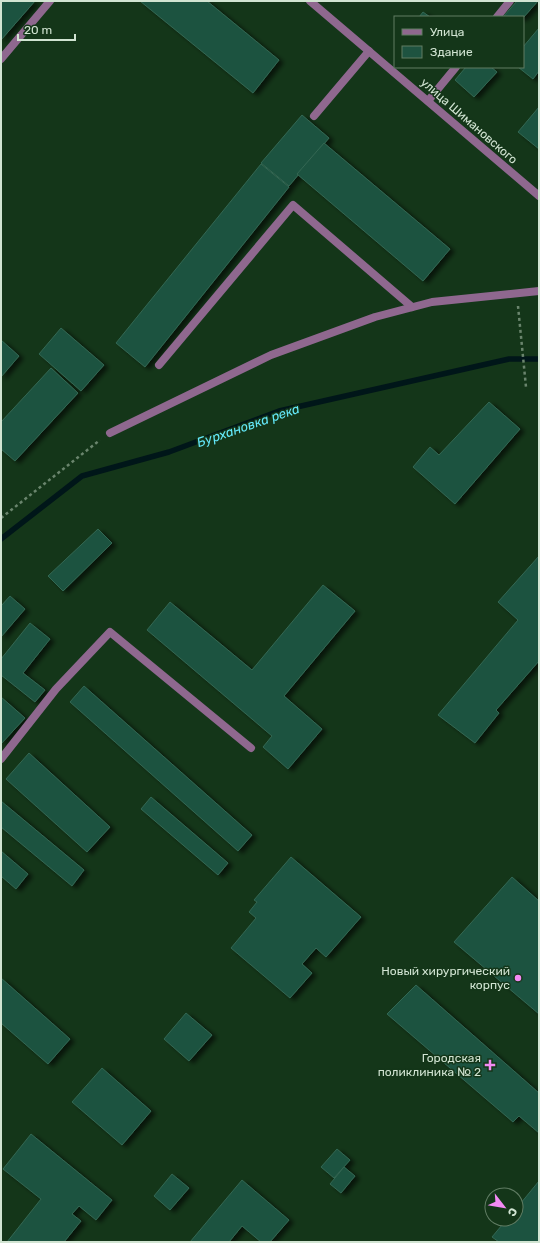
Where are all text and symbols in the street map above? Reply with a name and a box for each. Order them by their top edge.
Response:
scale bar [18,16,75,42]
legend [394,16,524,68]
text: 20 m [24,23,52,37]
text: Улица [430,25,464,39]
text: Здание [430,45,473,59]
street label: улица Шимановского [418,75,520,167]
water label: Бурхановка река [195,401,302,450]
place label: Новый хирургический корпус [381,964,510,992]
marker: Новый хирургический корпус [513,973,523,983]
place label: Городская поликлиника № 2 [378,1051,481,1079]
marker: Городская поликлиника № 2 [484,1059,496,1071]
north arrow [484,1187,524,1227]
text: С [504,1205,520,1219]

